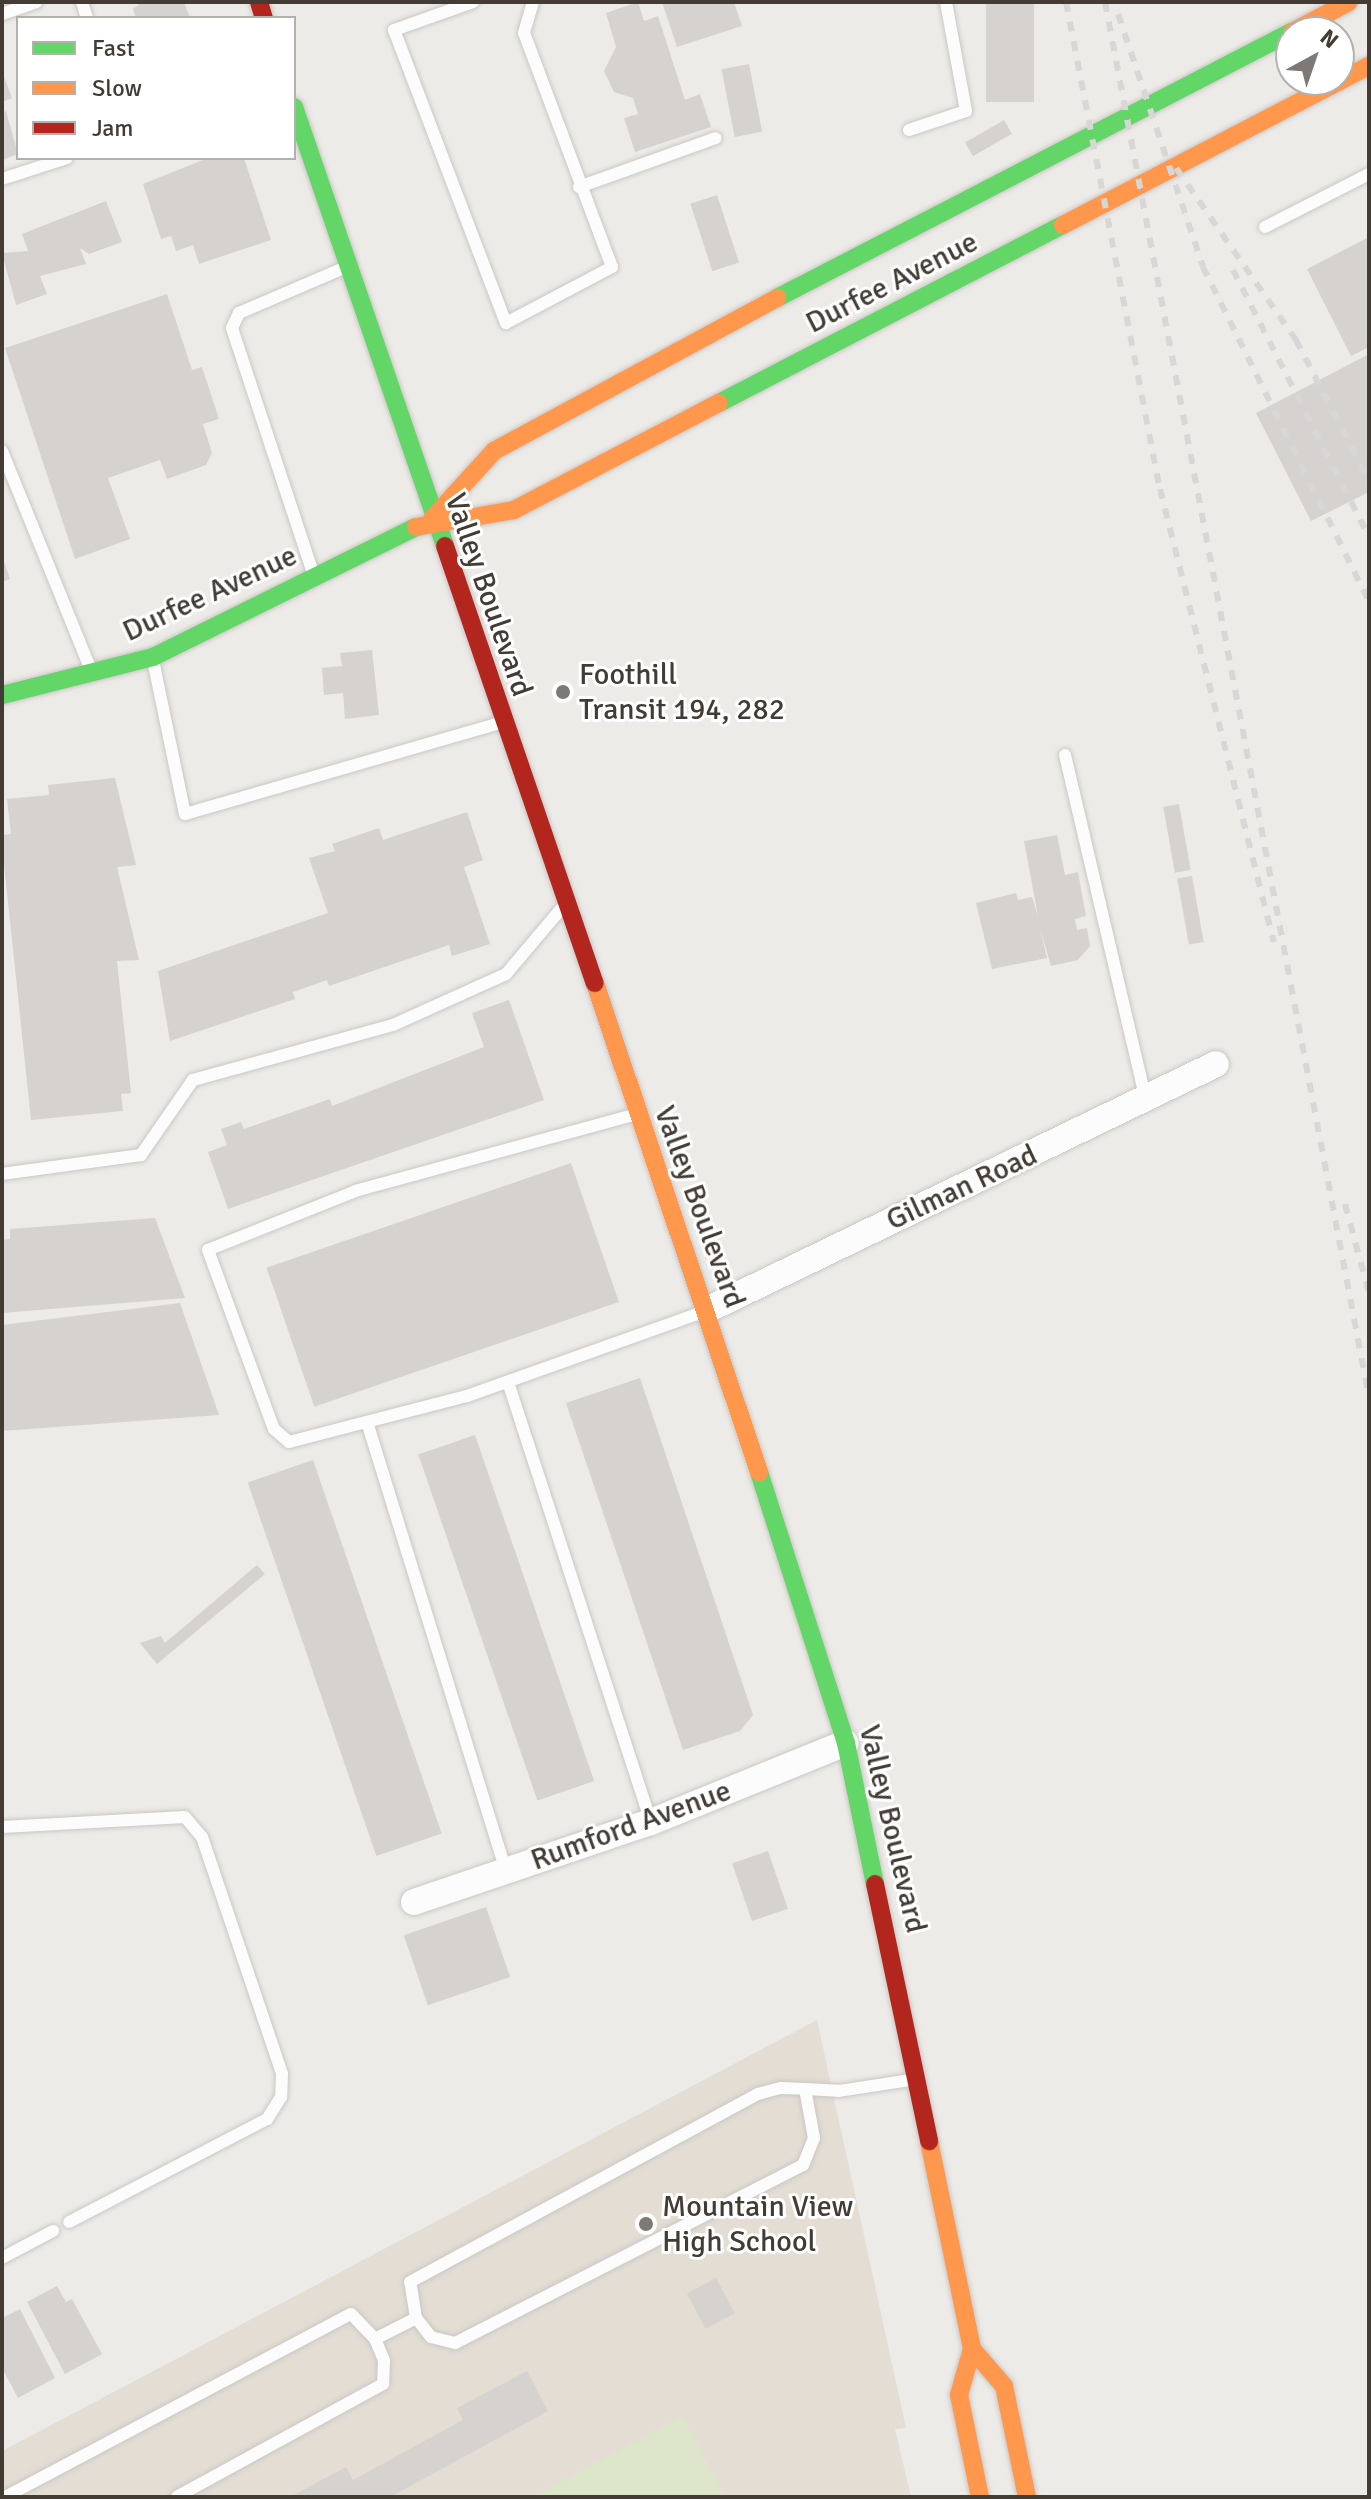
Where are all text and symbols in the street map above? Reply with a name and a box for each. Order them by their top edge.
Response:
legend [16,16,296,160]
north arrow [1275,16,1355,96]
text: N [1315,24,1344,54]
text: Fast [92,33,135,63]
text: Slow [92,73,142,103]
text: Jam [92,113,133,143]
street label: Durfee Avenue [800,224,984,342]
street label: Valley Boulevard [436,489,540,701]
street label: Durfee Avenue [117,538,303,650]
place label: Foothill Transit 194, 282 [579,657,785,728]
marker: Foothill Transit 194, 282 [554,683,572,701]
street label: Valley Boulevard [646,1101,752,1313]
street label: Gilman Road [881,1137,1043,1239]
street label: Valley Boulevard [851,1722,933,1936]
street label: Rumford Avenue [526,1773,736,1879]
place label: Mountain View High School [662,2189,853,2260]
marker: Mountain View High School [637,2215,655,2233]

